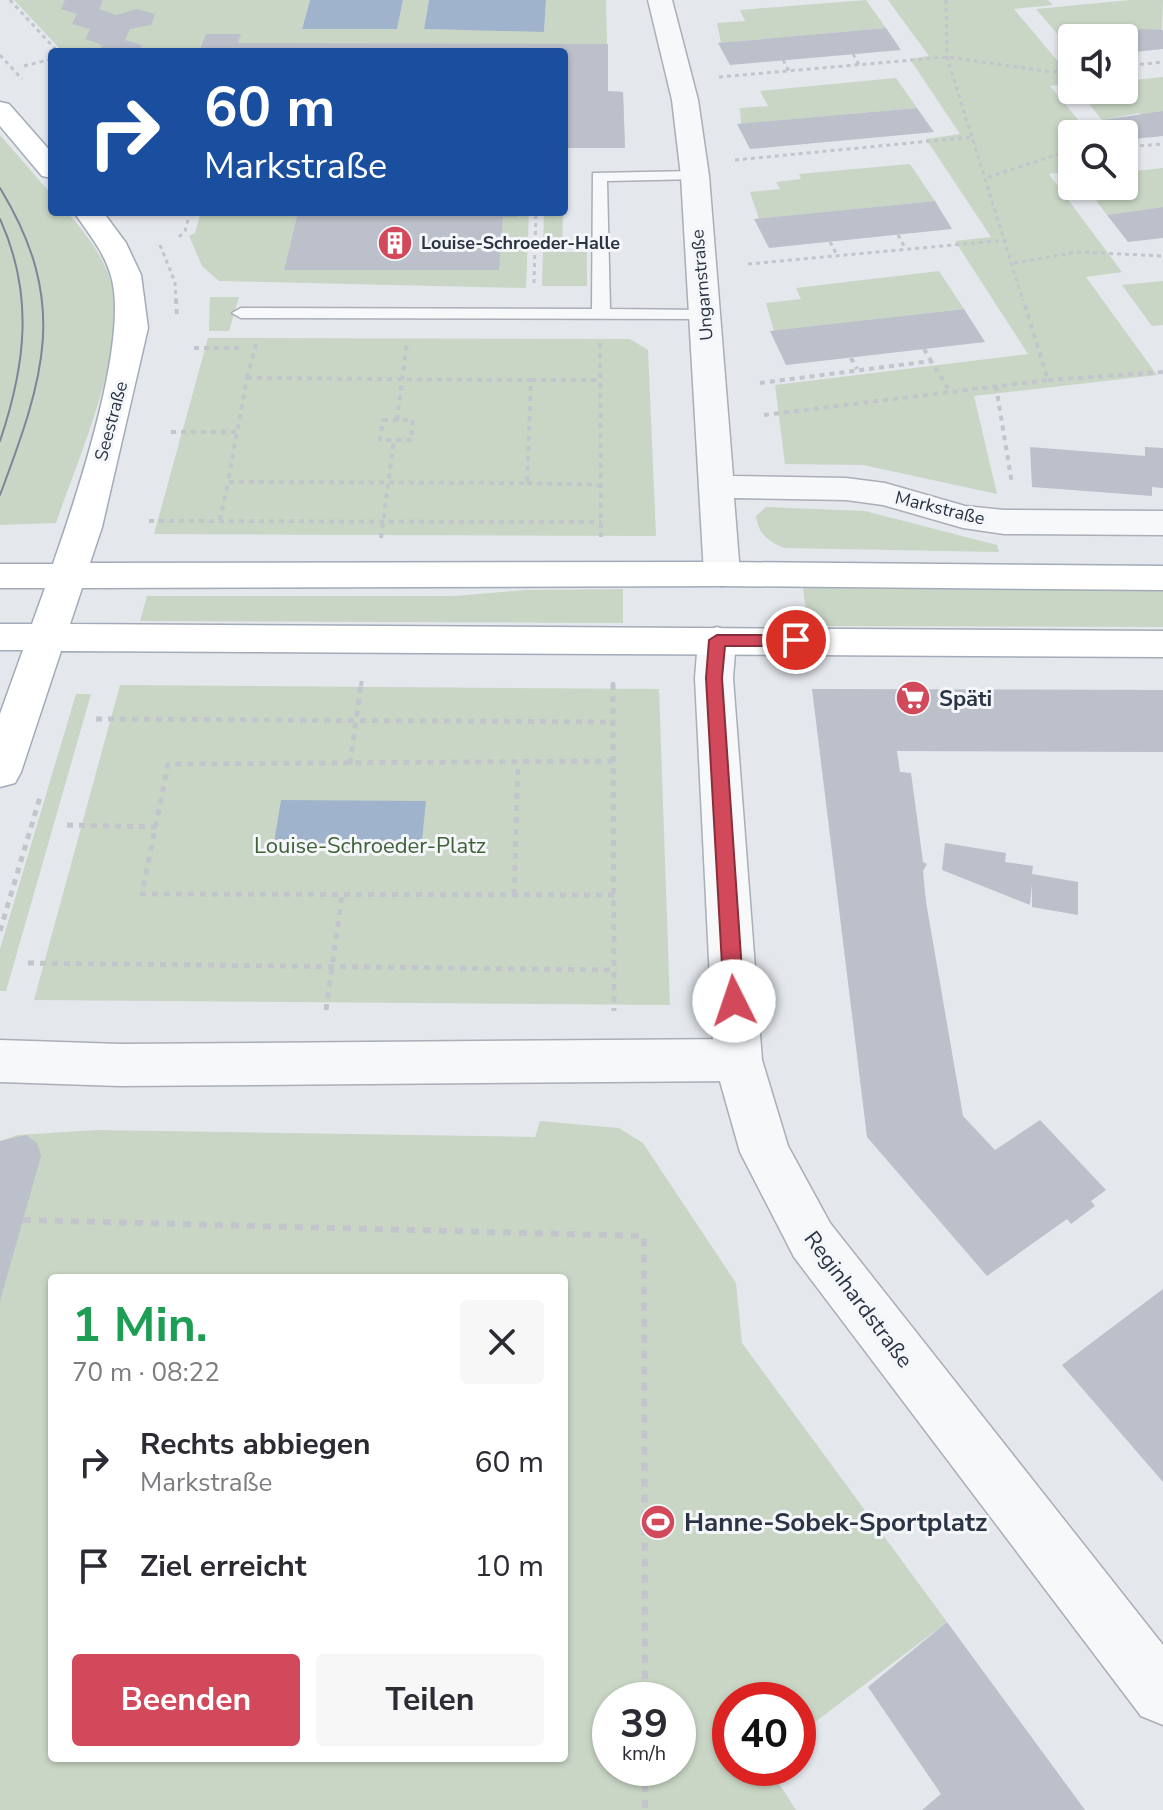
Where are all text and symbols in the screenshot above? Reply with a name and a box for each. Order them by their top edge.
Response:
map controls [1058,24,1138,200]
button: sound [1058,24,1138,104]
text: 60 m [204,69,335,146]
icon: right [72,80,176,184]
button: search [1058,120,1138,200]
text: Markstraße [204,142,387,191]
building icon: Louise-Schroeder-Halle [376,224,414,262]
street label: Ungarnstraße [685,228,719,342]
place label: Louise-Schroeder-Halle [421,231,620,255]
street label: Seestraße [89,378,133,464]
street label: Markstraße [893,485,987,531]
pin [762,606,830,674]
icon: arrive [774,618,818,662]
supermarket icon: Späti [894,679,932,717]
place label: Späti [939,684,992,714]
park label: Louise-Schroeder-Platz [254,831,486,861]
position arrow [692,959,776,1043]
street label: Reginhardstraße [797,1225,920,1374]
text: 1 Min. [72,1292,208,1358]
button: close [460,1300,544,1384]
text: 70 m · 08:22 [72,1355,220,1390]
text: Rechts abbiegen [140,1424,371,1465]
icon: right [72,1440,116,1484]
text: 60 m [475,1442,544,1483]
text: Markstraße [140,1465,272,1500]
sports icon: Hanne-Sobek-Sportplatz [639,1503,677,1541]
place label: Hanne-Sobek-Sportplatz [684,1505,987,1540]
icon: arrive [72,1544,116,1588]
text: Ziel erreicht [140,1546,306,1587]
text: 10 m [475,1546,544,1587]
button: Beenden [72,1654,300,1746]
button: Teilen [316,1654,544,1746]
speed limit sign: 40 [712,1682,816,1786]
text: 39 [620,1697,668,1751]
text: km/h [622,1740,666,1767]

